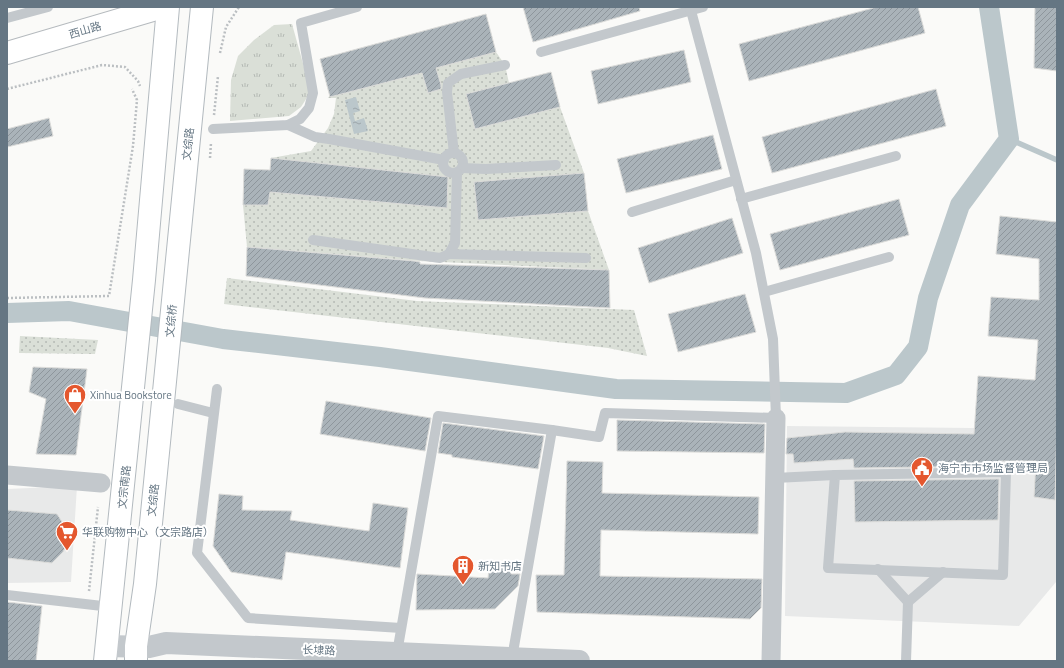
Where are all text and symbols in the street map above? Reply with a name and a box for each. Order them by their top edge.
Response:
street label: 西山路 [67,18,103,42]
street label: 文综路 [178,127,198,161]
street label: 文综桥 [162,304,180,338]
shop icon: Xinhua Bookstore [62,382,88,415]
place label: Xinhua Bookstore [90,387,172,403]
public building icon: 海宁市市场监督管理局 [909,455,935,488]
place label: 海宁市市场监督管理局 [938,460,1048,476]
street label: 文宗南路 [114,464,134,510]
street label: 文综路 [143,483,163,517]
supermarket icon: 华联购物中心（文宗路店） [54,519,80,552]
place label: 华联购物中心（文宗路店） [82,524,214,540]
building icon: 新知书店 [450,553,476,586]
place label: 新知书店 [478,558,522,574]
street label: 长埭路 [302,641,336,659]

